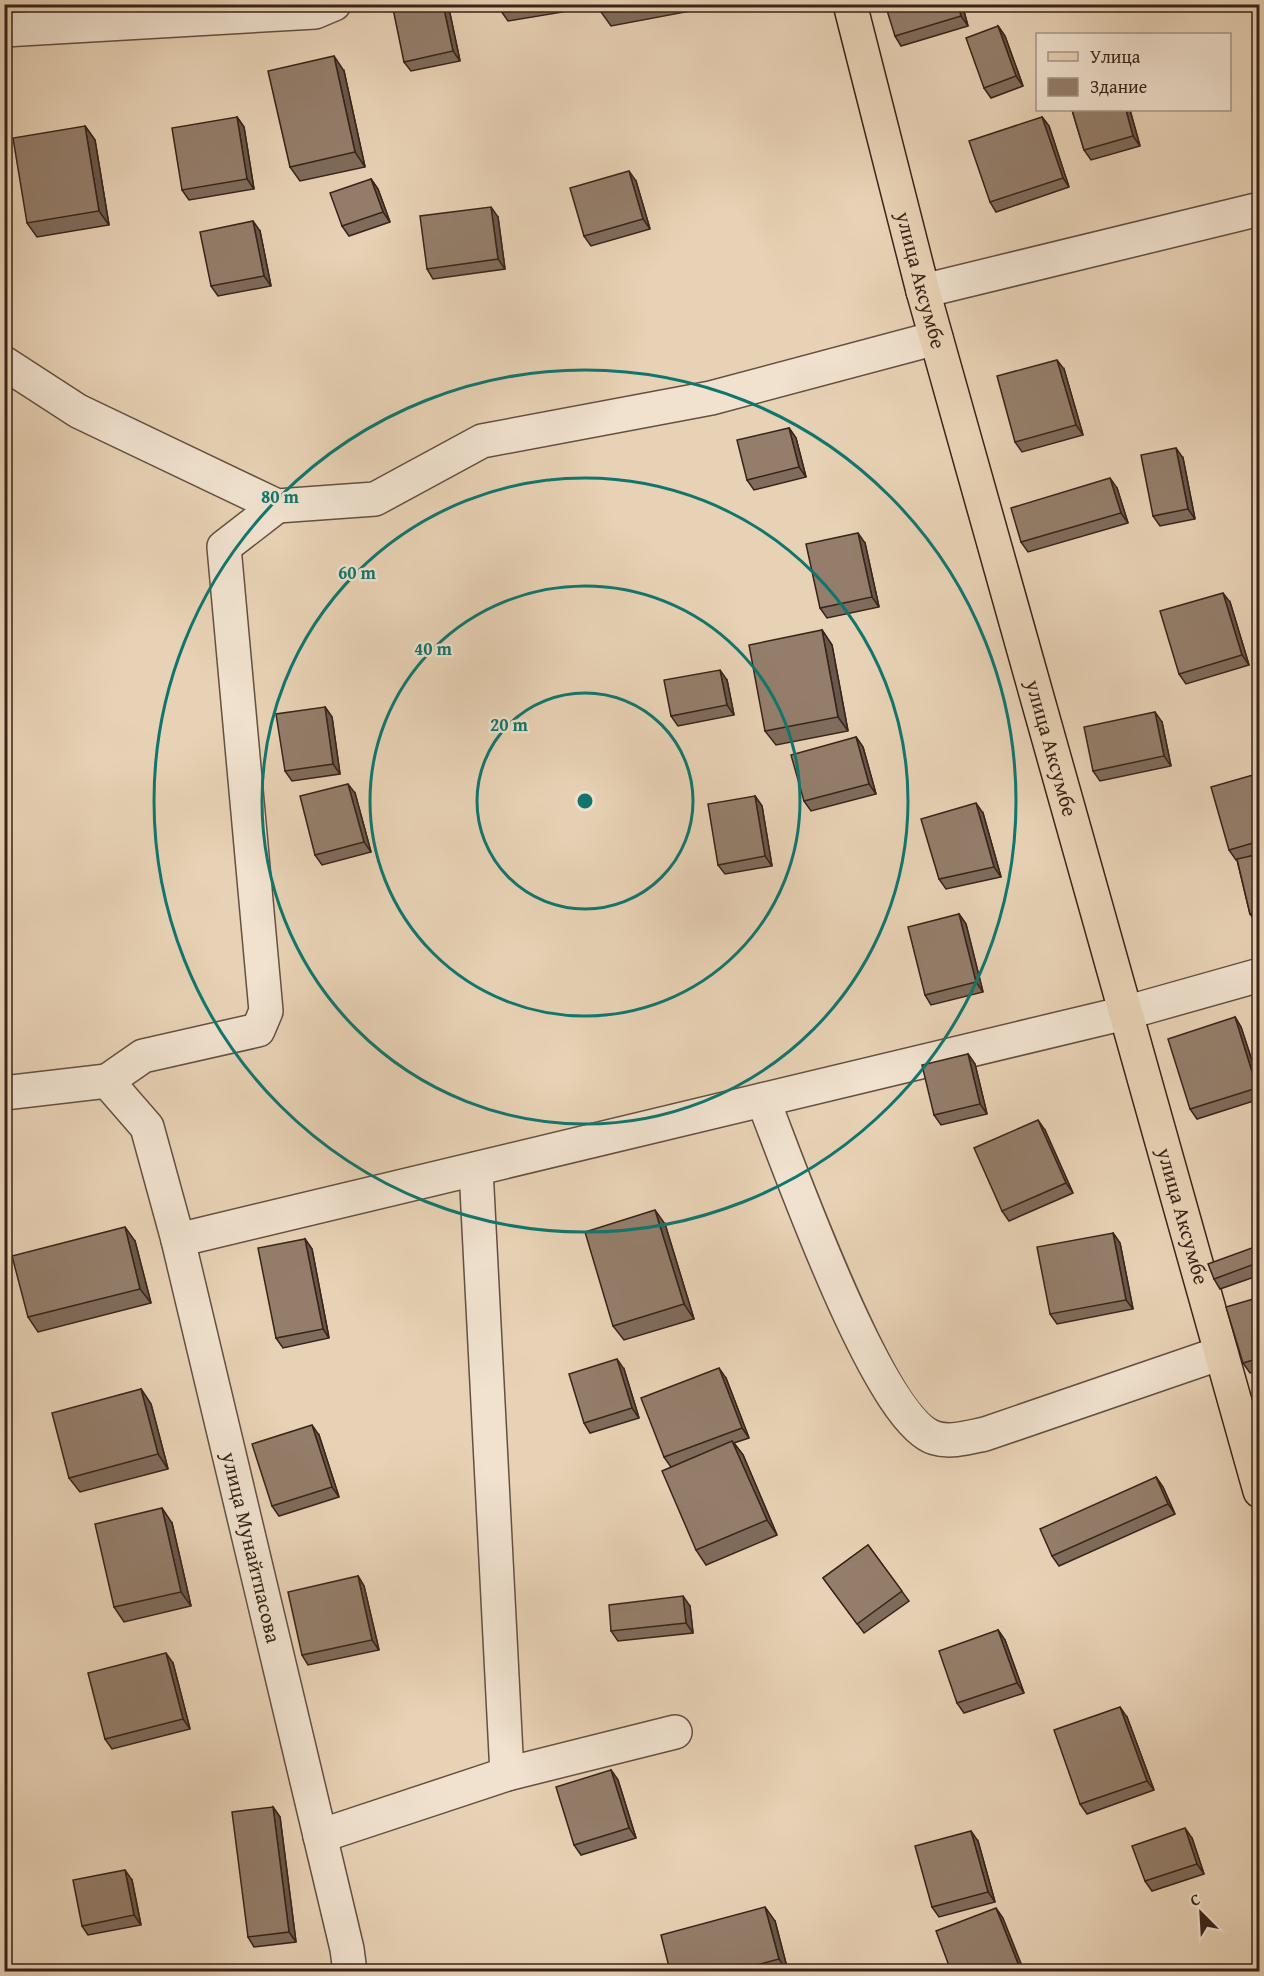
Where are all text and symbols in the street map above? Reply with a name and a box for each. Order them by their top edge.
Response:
legend [1036,33,1231,111]
text: Улица [1090,43,1141,70]
text: Здание [1090,73,1147,100]
street label: улица Аксумбе [888,207,954,352]
text: 80 m [261,483,300,510]
text: 60 m [338,559,377,586]
text: 40 m [414,635,453,662]
street label: улица Аксумбе [1018,675,1086,820]
text: 20 m [490,711,529,738]
centre of rings [575,791,595,811]
street label: улица Аксумбе [1149,1143,1217,1288]
street label: улица Мунайтпасова [214,1448,290,1646]
north arrow [1171,1883,1231,1943]
text: С [1186,1886,1204,1912]

